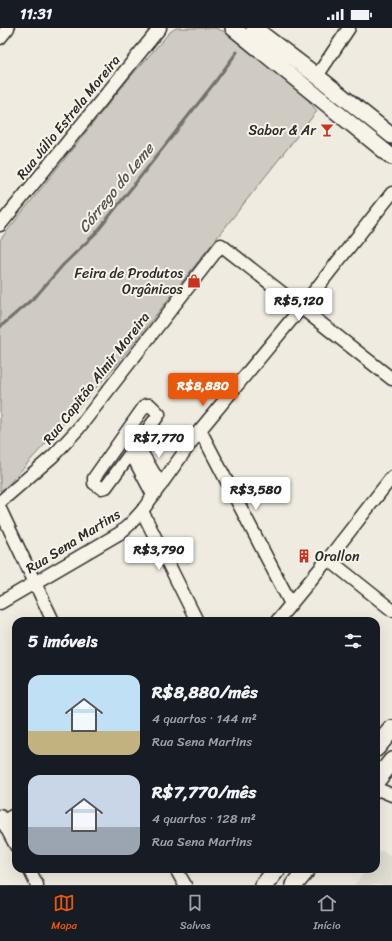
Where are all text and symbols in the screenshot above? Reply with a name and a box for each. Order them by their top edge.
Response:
text: 11:31 [20,1,52,27]
street label: Rua Júlio Estrela Moreira [10,49,127,185]
place label: Sabor & Ar [249,118,317,143]
bar icon: Sabor & Ar [319,122,335,138]
water label: Córrego do Leme [72,136,161,239]
place label: Feira de Produtos Orgânicos [74,261,184,302]
shop icon: Feira de Produtos Orgânicos [186,273,202,289]
pin: R$5,120 [262,288,336,322]
text: R$5,120 [274,289,324,312]
street label: Rua Capitão Almir Moreira [36,306,156,450]
pin: R$8,880 [166,373,240,407]
text: R$8,880 [177,374,229,397]
pin: R$7,770 [122,425,196,459]
text: R$7,770 [134,426,184,449]
pin: R$3,580 [219,477,293,511]
text: R$3,580 [230,478,282,501]
street label: Rua Sena Martins [21,502,126,581]
pin: R$3,790 [122,537,196,571]
text: R$3,790 [134,538,184,561]
place label: Orallon [315,544,360,569]
building icon: Orallon [296,548,312,564]
text: 5 imóveis [28,626,98,656]
icon: filters [342,630,364,652]
text: R$8,880/mês [152,677,258,707]
icon: home [60,691,108,739]
text: 4 quartos · 144 m² [152,707,257,730]
text: Rua Sena Martins [152,730,252,753]
text: R$7,770/mês [152,777,256,807]
icon: home [60,791,108,839]
text: 4 quartos · 128 m² [152,807,256,830]
text: Rua Sena Martins [152,830,252,853]
tab: Mapa [51,892,77,935]
tab: Salvos [180,892,211,935]
tab: Início [313,892,341,935]

